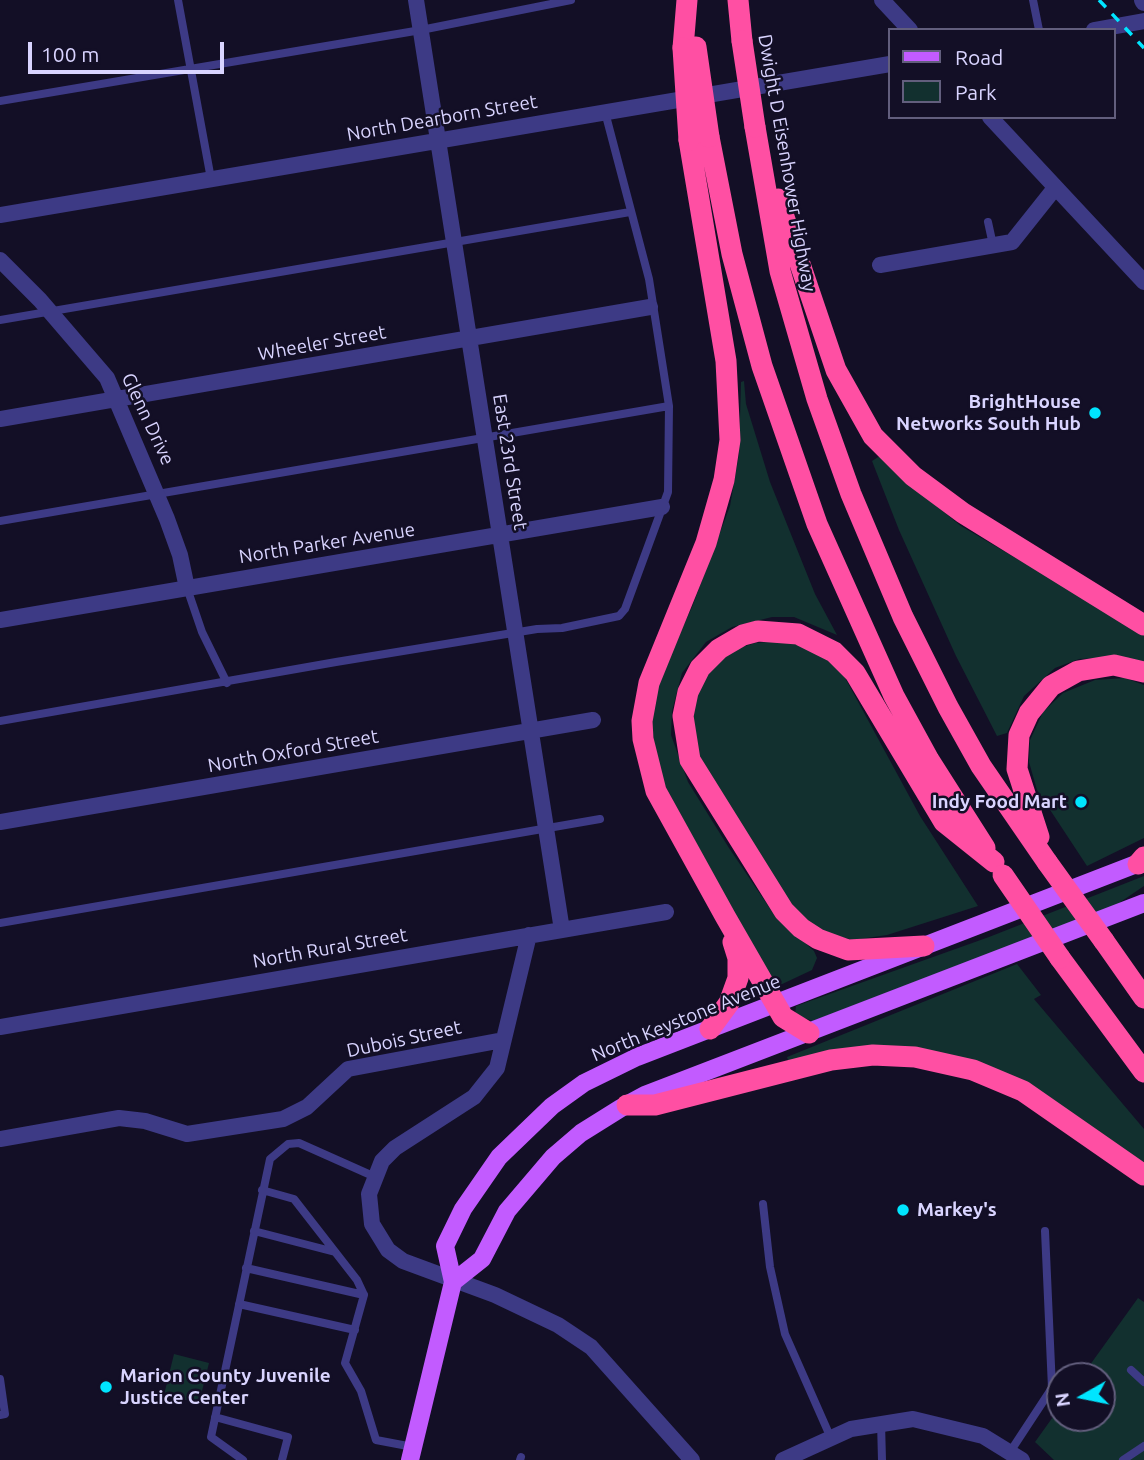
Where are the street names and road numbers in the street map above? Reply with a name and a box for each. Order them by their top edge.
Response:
street label: Dwight D Eisenhower Highway [753,33,821,293]
street label: North Dearborn Street [345,90,539,146]
street label: Wheeler Street [256,321,388,365]
street label: Glenn Drive [117,369,179,469]
street label: East 23rd Street [488,392,532,532]
street label: North Parker Avenue [237,518,417,568]
street label: North Oxford Street [206,725,380,777]
street label: North Rural Street [251,923,409,973]
street label: North Keystone Avenue [588,970,784,1066]
street label: Dubois Street [345,1016,463,1062]

